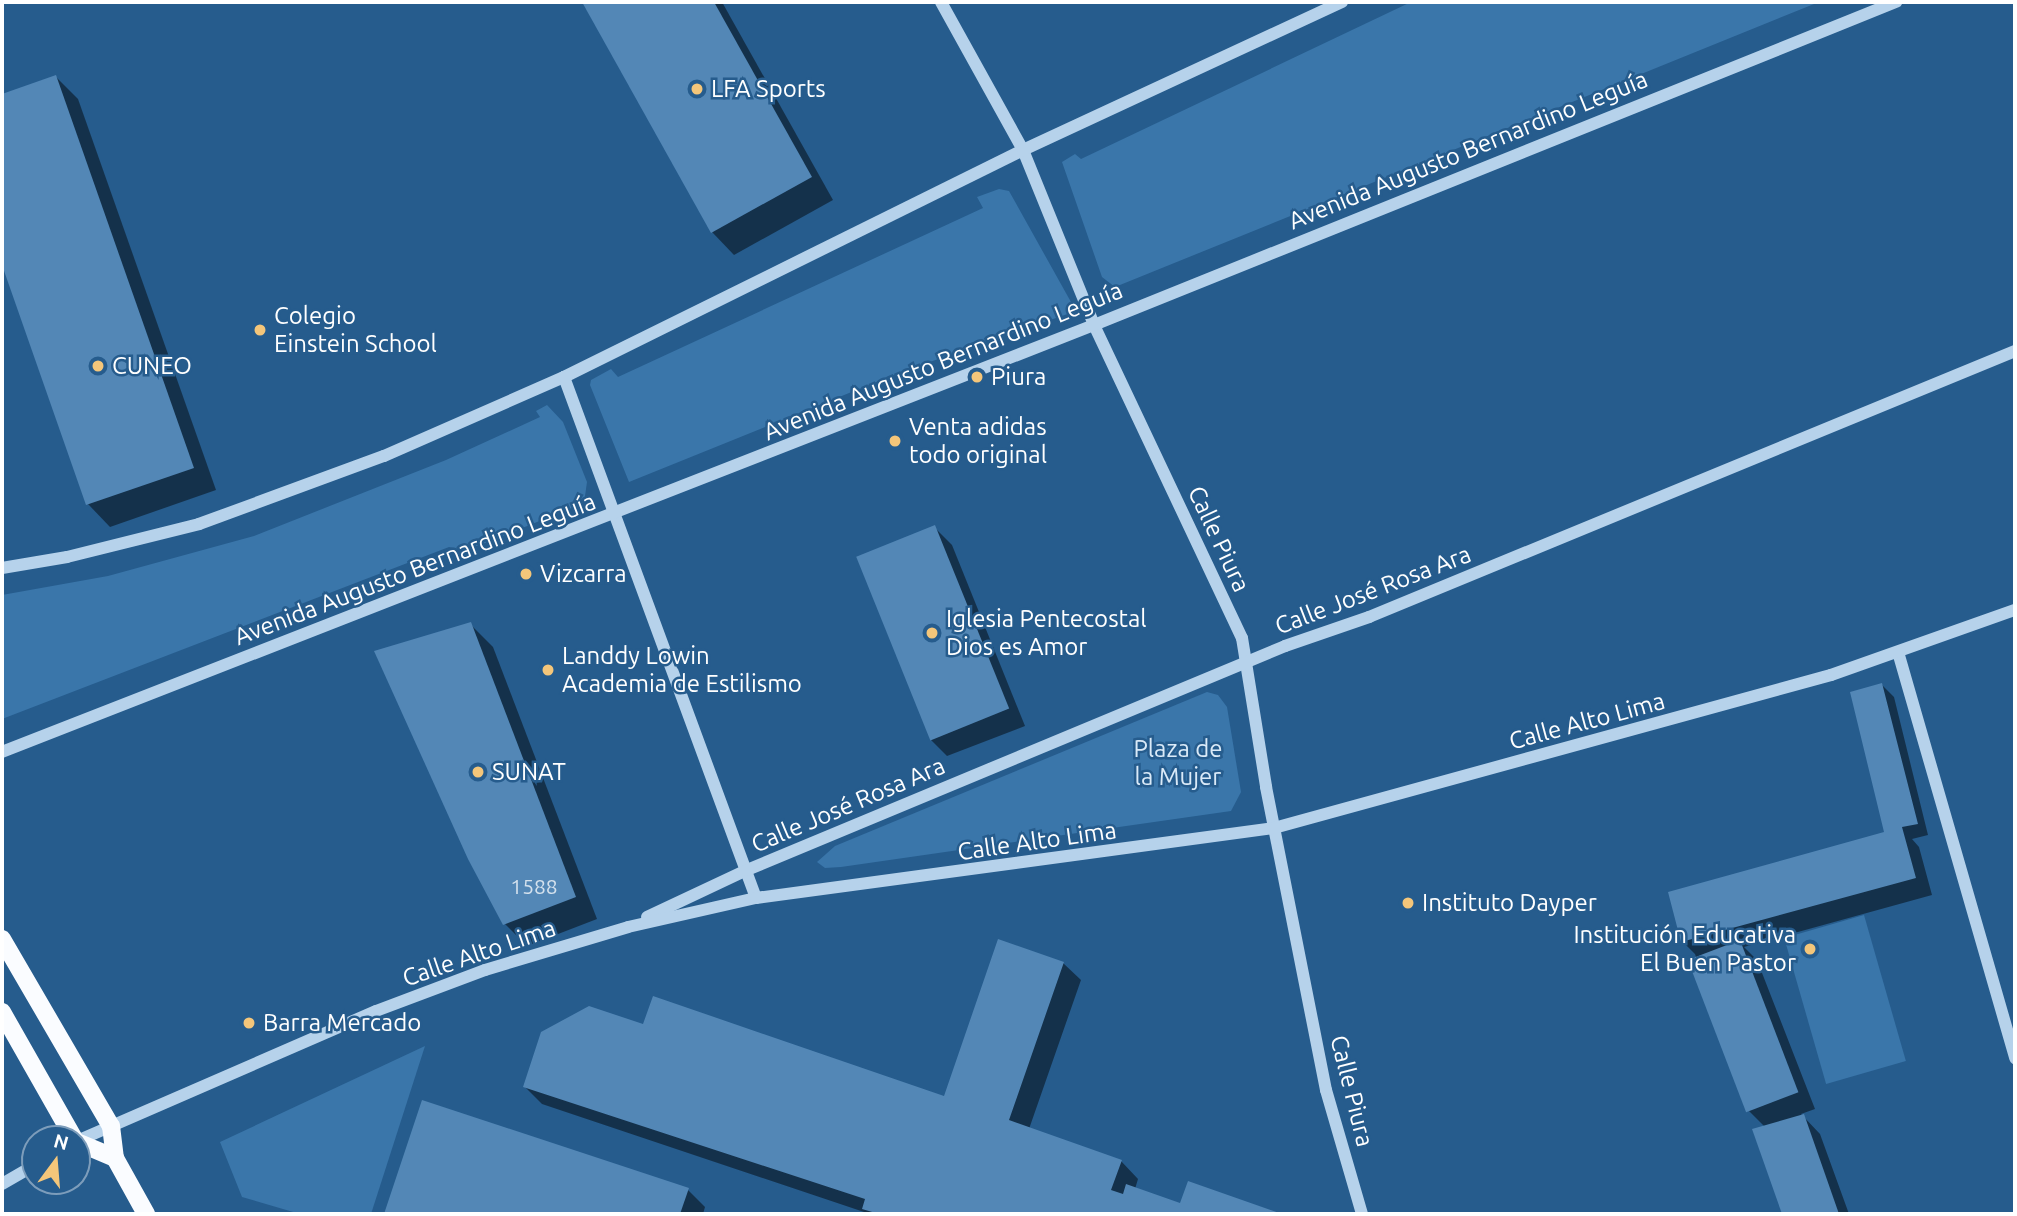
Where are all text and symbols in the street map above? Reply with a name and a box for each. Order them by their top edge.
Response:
street label: Avenida Augusto Bernardino Leguía [1284,65,1652,235]
place label: LFA Sports [711,75,826,103]
marker: LFA Sports [689,81,705,97]
street label: Avenida Augusto Bernardino Leguía [759,276,1127,446]
place label: Colegio Einstein School [274,302,437,358]
marker: Colegio Einstein School [252,322,268,338]
place label: CUNEO [112,352,192,380]
marker: CUNEO [90,358,106,374]
place label: Piura [991,363,1046,391]
marker: Piura [969,369,985,385]
place label: Venta adidas todo original [909,413,1047,469]
marker: Venta adidas todo original [887,433,903,449]
street label: Calle Piura [1182,481,1256,597]
street label: Avenida Augusto Bernardino Leguía [230,487,600,651]
street label: Calle José Rosa Ara [1271,539,1475,641]
place label: Vizcarra [540,560,627,588]
marker: Vizcarra [518,566,534,582]
place label: Iglesia Pentecostal Dios es Amor [946,605,1147,661]
marker: Iglesia Pentecostal Dios es Amor [924,625,940,641]
place label: Landdy Lowin Academia de Estilismo [562,642,802,698]
marker: Landdy Lowin Academia de Estilismo [540,662,556,678]
street label: Calle Alto Lima [1506,686,1668,756]
park label: Plaza de la Mujer [1133,735,1223,791]
street label: Calle José Rosa Ara [747,751,949,859]
place label: SUNAT [492,758,566,786]
marker: SUNAT [470,764,486,780]
street label: Calle Alto Lima [956,816,1118,866]
house number: 1588 [510,873,558,899]
place label: Instituto Dayper [1422,889,1597,917]
marker: Instituto Dayper [1400,895,1416,911]
street label: Calle Alto Lima [399,913,559,993]
place label: Institución Educativa El Buen Pastor [1573,921,1796,977]
marker: Institución Educativa El Buen Pastor [1802,941,1818,957]
place label: Barra Mercado [263,1009,421,1037]
marker: Barra Mercado [241,1015,257,1031]
street label: Calle Piura [1324,1032,1380,1150]
north arrow [21,1125,91,1195]
text: N [51,1129,71,1154]

